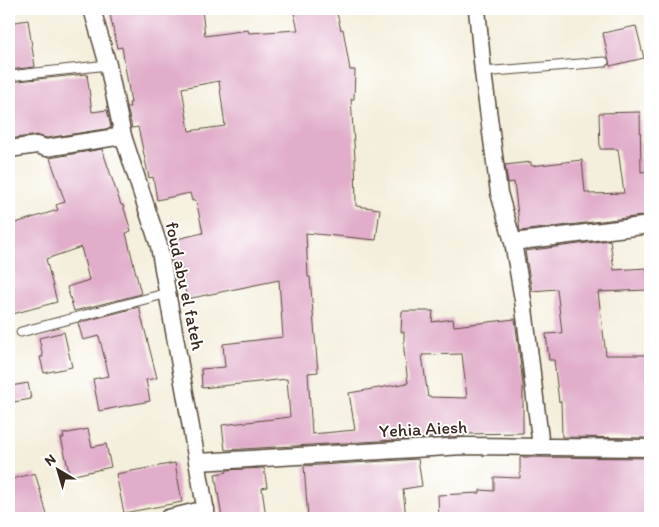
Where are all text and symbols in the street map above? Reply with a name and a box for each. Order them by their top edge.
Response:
street label: foud abu el fateh [161,220,209,353]
street label: Yehia Aiesh [378,416,468,442]
north arrow [32,444,82,494]
text: N [41,451,59,470]

